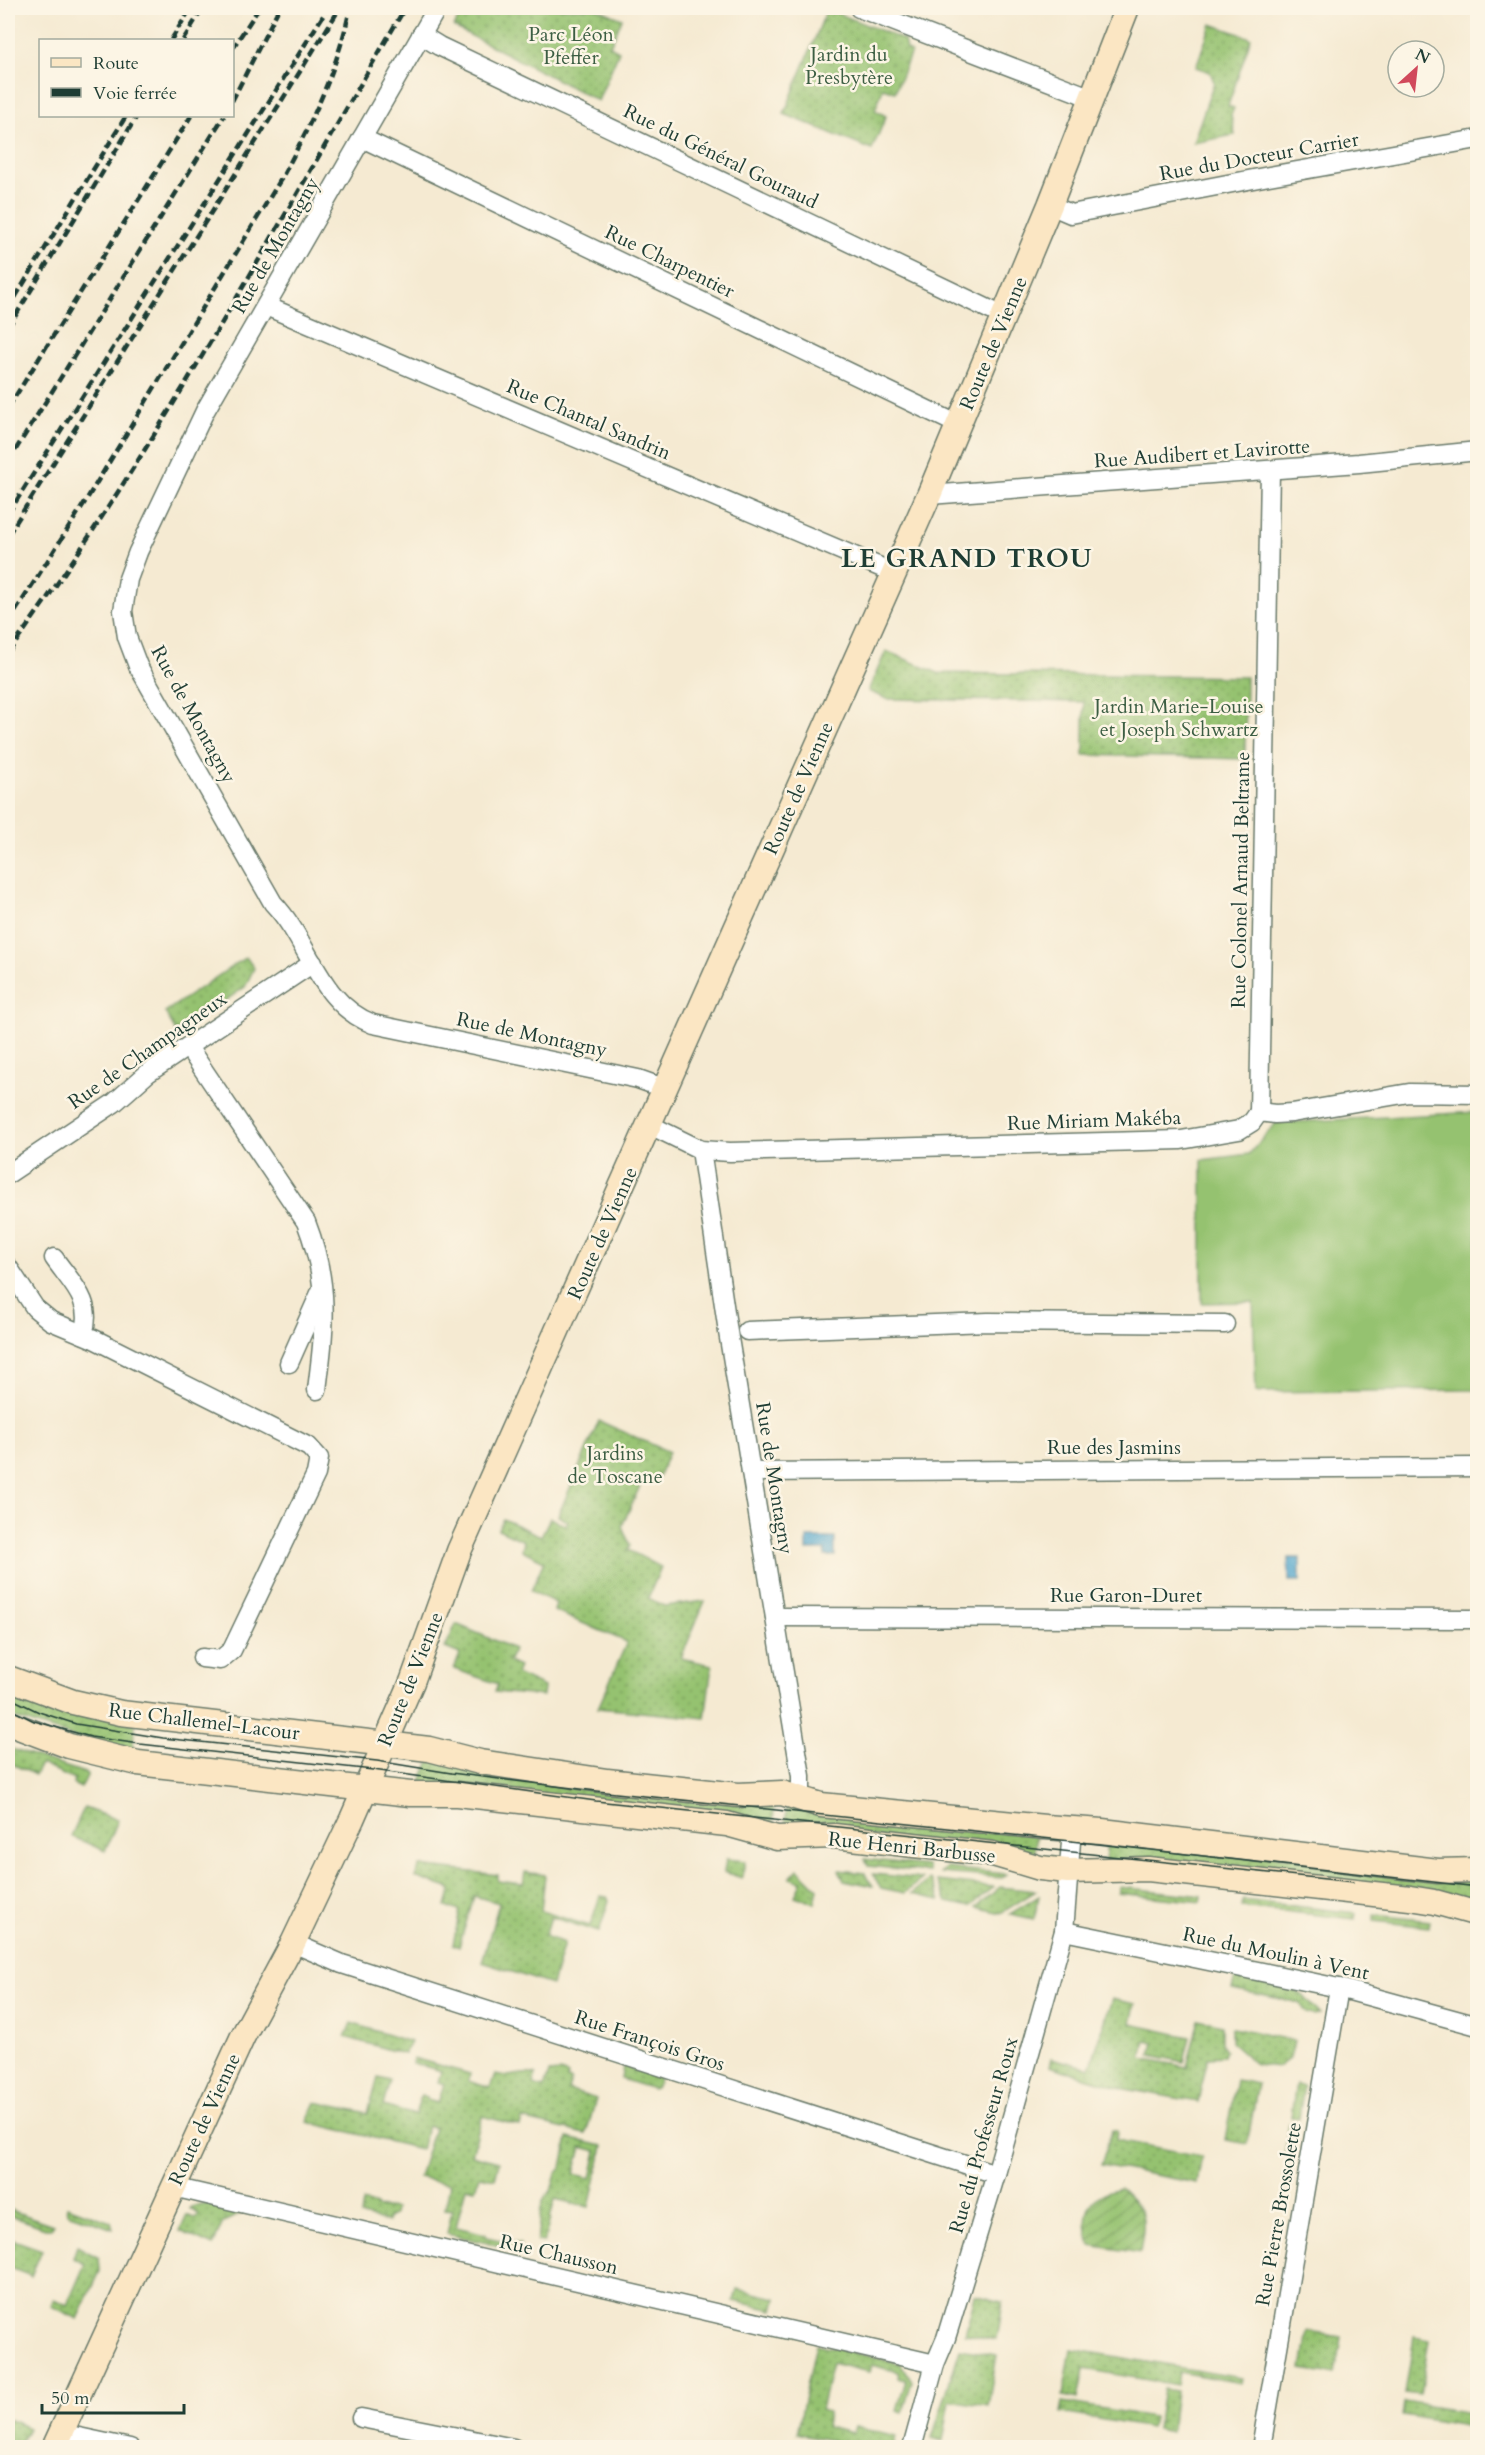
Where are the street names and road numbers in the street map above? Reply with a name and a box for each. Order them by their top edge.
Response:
street label: Rue du Général Gouraud [619,98,823,215]
street label: Rue du Docteur Carrier [1157,126,1362,187]
street label: Rue de Montagny [225,172,326,318]
street label: Rue Charpentier [601,218,740,305]
street label: Route de Vienne [953,272,1034,414]
street label: Rue Chantal Sandrin [503,373,676,467]
street label: Rue Audibert et Lavirotte [1093,432,1311,475]
street label: Rue de Montagny [145,641,243,788]
street label: Route de Vienne [757,718,840,859]
street label: Rue Colonel Arnaud Beltrame [1225,751,1256,1009]
street label: Rue de Champagneux [63,985,232,1115]
street label: Rue de Montagny [454,1005,610,1064]
street label: Rue Miriam Makéba [1006,1104,1182,1137]
street label: Route de Vienne [561,1163,644,1304]
street label: Rue de Montagny [749,1400,800,1556]
street label: Rue des Jasmins [1047,1434,1181,1461]
street label: Rue Garon-Duret [1050,1582,1203,1609]
street label: Route de Vienne [371,1608,450,1750]
street label: Rue Challemel-Lacour [107,1696,302,1747]
street label: Rue Henri Barbusse [827,1825,997,1870]
street label: Rue du Moulin à Vent [1180,1921,1372,1987]
street label: Rue François Gros [571,2003,728,2077]
street label: Rue du Professeur Roux [943,2034,1024,2236]
street label: Route de Vienne [162,2049,247,2190]
street label: Rue Pierre Brossolette [1249,2120,1308,2308]
street label: Rue Chausson [497,2228,621,2281]

